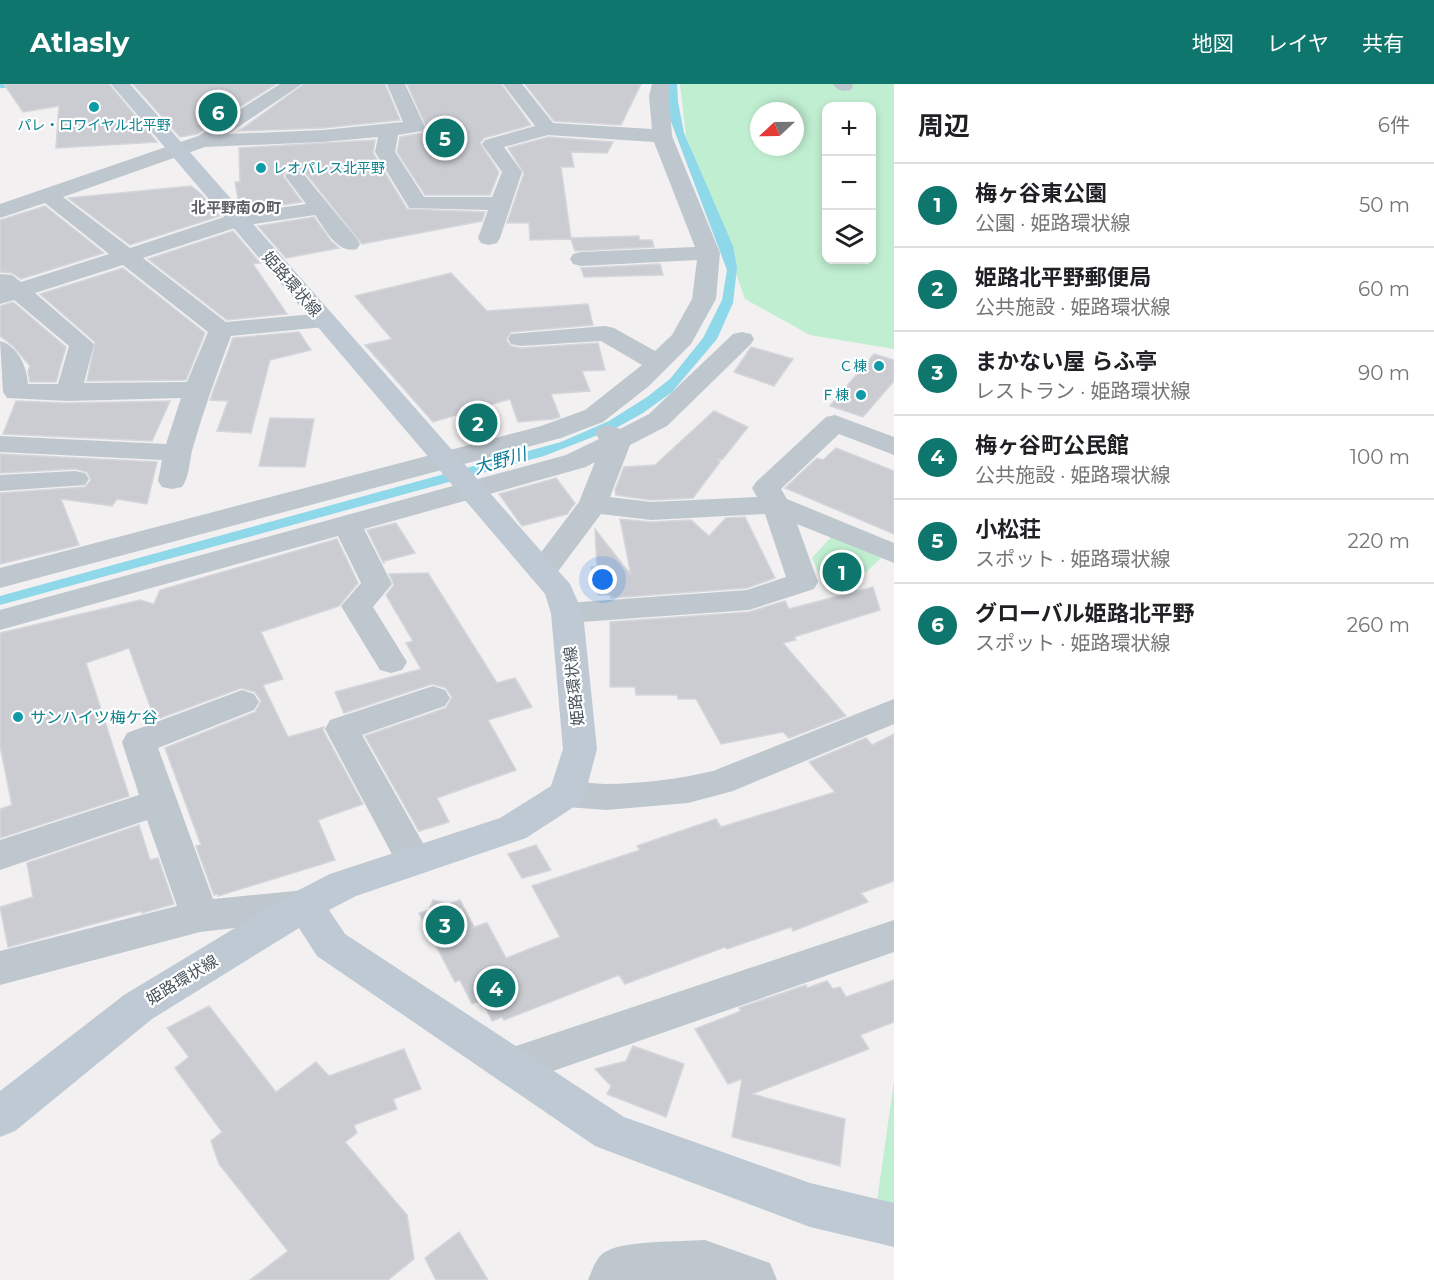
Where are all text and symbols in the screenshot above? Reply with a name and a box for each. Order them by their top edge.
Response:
text: Atlasly [30,25,129,59]
text: 地図 [1192,31,1234,56]
text: レイヤ [1267,31,1329,56]
text: 共有 [1362,31,1404,56]
pin: 6 [198,90,238,135]
marker: パレ・ロワイヤル北平野 [87,100,101,114]
north arrow [750,102,804,156]
map controls [822,102,876,264]
button: + [822,102,876,156]
text: 周辺 [918,110,970,142]
text: 6件 [1378,113,1410,137]
place label: パレ・ロワイヤル北平野 [17,116,171,134]
pin: 5 [426,116,464,160]
button: − [822,156,876,210]
place label: レオパレス北平野 [273,159,385,177]
marker: レオパレス北平野 [254,161,268,175]
text: 梅ヶ谷東公園 [975,180,1107,207]
text: 1 [934,193,941,217]
text: 50 m [1359,193,1410,217]
district label: 北平野南の町 [191,198,281,217]
button: layers [822,210,876,264]
text: 公園 · 姫路環状線 [975,211,1131,235]
street label: 姫路環状線 [259,248,325,320]
text: 姫路北平野郵便局 [975,264,1151,291]
text: 2 [932,277,943,301]
text: 60 m [1358,277,1410,301]
text: 公共施設 · 姫路環状線 [975,295,1171,319]
text: まかない屋 らふ亭 [975,348,1157,375]
place label: Ｃ棟 [839,357,867,375]
marker: Ｃ棟 [872,359,886,373]
text: 3 [932,361,943,385]
text: 90 m [1358,361,1410,385]
text: レストラン · 姫路環状線 [975,379,1191,403]
place label: Ｆ棟 [821,386,849,404]
marker: Ｆ棟 [854,388,868,402]
pin: 2 [458,400,498,446]
text: 梅ヶ谷町公民館 [975,432,1129,459]
water label: 大野川 [471,442,531,479]
text: 4 [931,445,944,469]
text: 100 m [1350,445,1410,469]
text: 公共施設 · 姫路環状線 [975,463,1171,487]
text: 小松荘 [975,516,1041,543]
text: 5 [932,529,943,553]
text: 220 m [1348,529,1410,553]
text: スポット · 姫路環状線 [975,547,1171,571]
pin: 1 [822,550,862,594]
your location [588,565,617,594]
text: グローバル姫路北平野 [975,600,1195,627]
text: 6 [931,613,944,637]
text: 260 m [1347,613,1410,637]
text: スポット · 姫路環状線 [975,631,1171,655]
street label: 姫路環状線 [560,645,588,727]
place label: サンハイツ梅ケ谷 [30,708,158,727]
marker: サンハイツ梅ケ谷 [11,710,25,724]
pin: 3 [426,902,464,948]
street label: 姫路環状線 [143,951,221,1009]
pin: 4 [476,966,516,1010]

